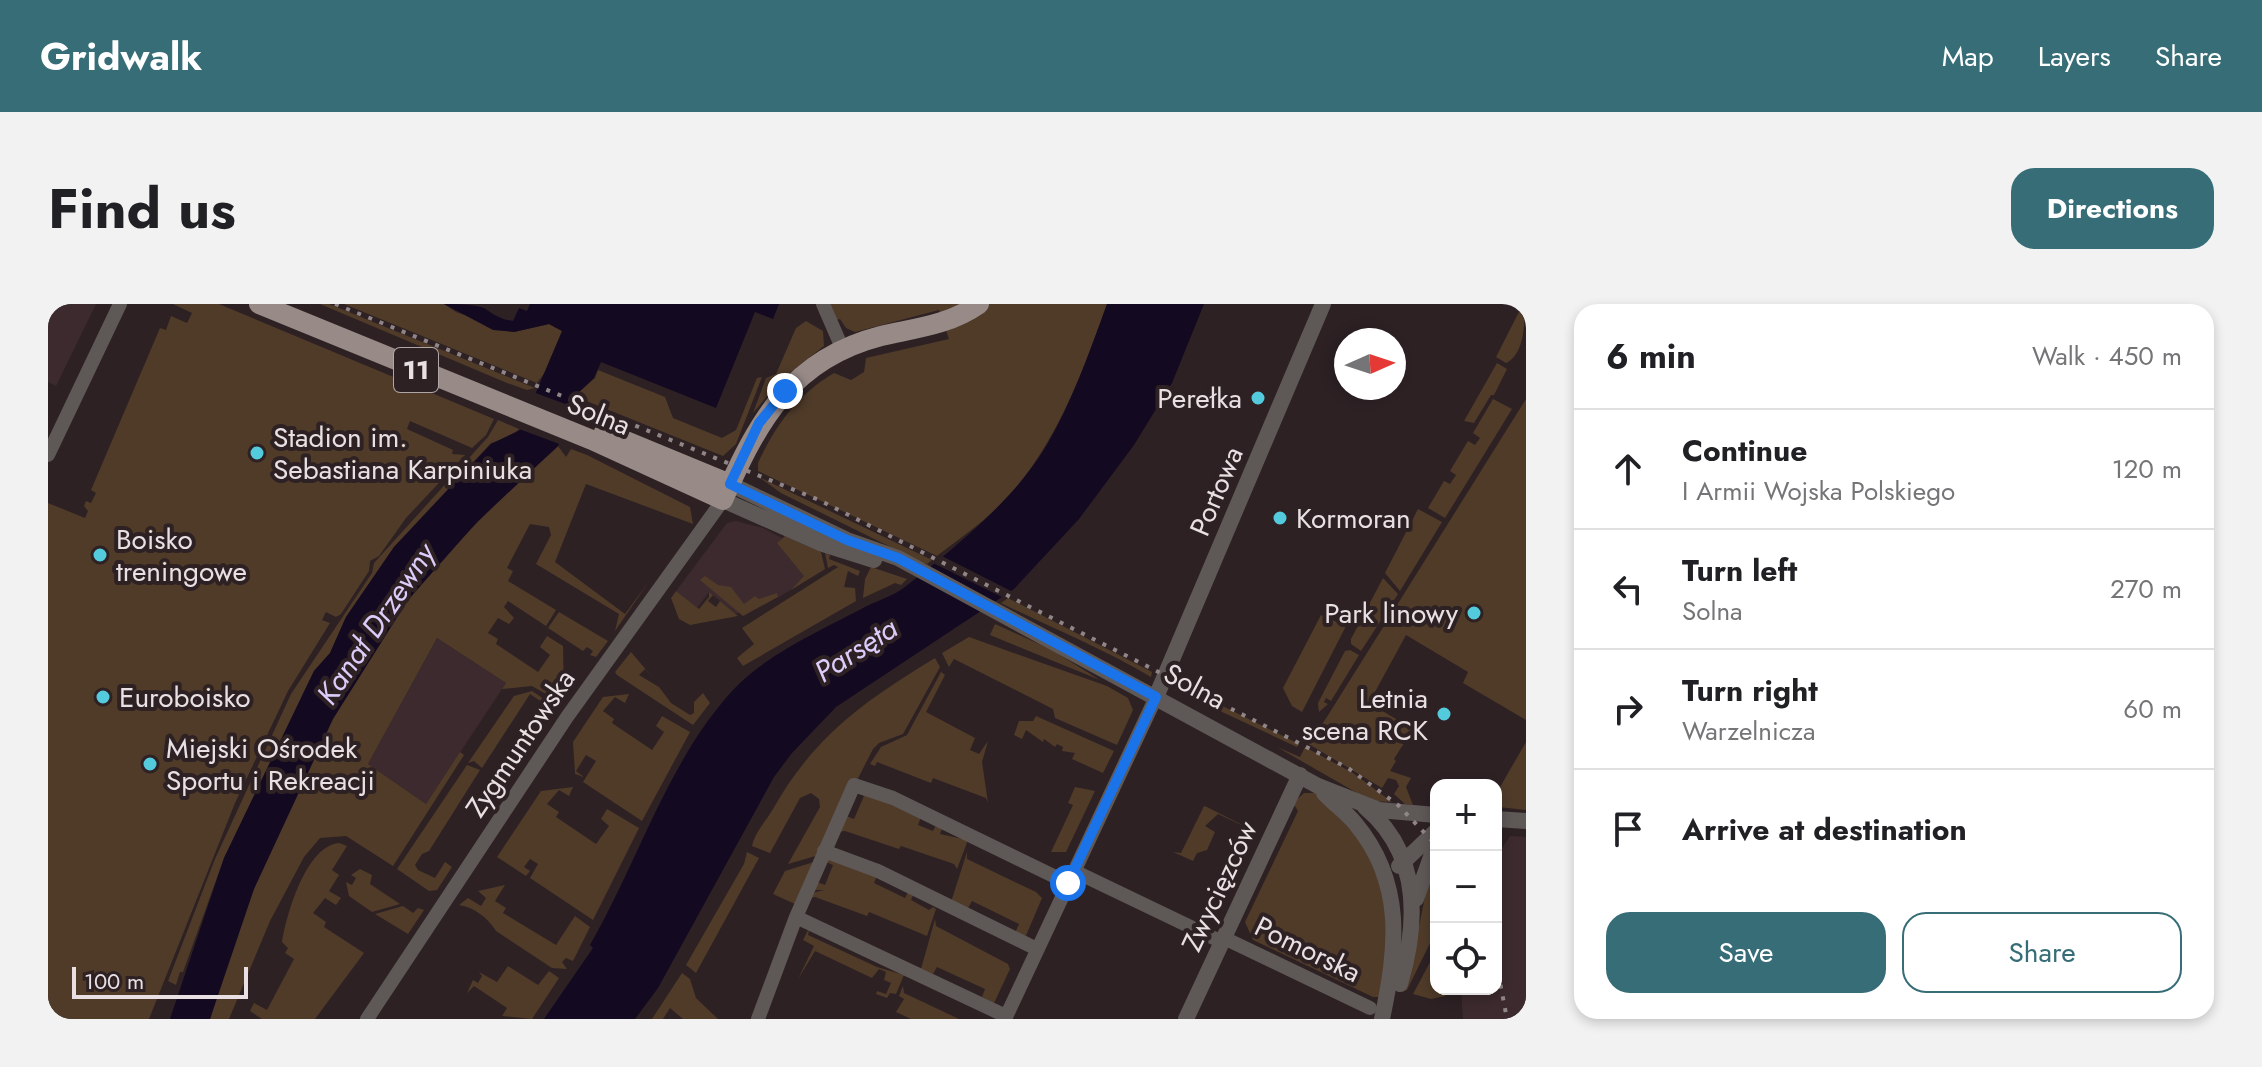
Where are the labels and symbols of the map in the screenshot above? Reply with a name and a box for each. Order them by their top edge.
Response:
north arrow [1334,328,1406,400]
road number: 11 [394,348,438,392]
route end [767,373,803,409]
place label: Perełka [1157,378,1242,419]
street label: Solna [561,383,637,446]
marker: Perełka [1249,389,1267,407]
place label: Stadion im. Sebastiana Karpiniuka [273,417,532,490]
street label: Portowa [1179,440,1254,542]
marker: Stadion im. Sebastiana Karpiniuka [248,444,266,462]
place label: Kormoran [1296,498,1411,539]
marker: Kormoran [1271,509,1289,527]
place label: Boisko treningowe [116,519,247,592]
water label: Kanał Drzewny [306,533,447,713]
marker: Boisko treningowe [91,546,109,564]
place label: Park linowy [1324,593,1459,634]
marker: Park linowy [1465,604,1483,622]
water label: Parsęta [805,606,906,693]
street label: Solna [1156,653,1233,720]
street label: Zygmuntowska [456,661,585,825]
place label: Euroboisko [119,677,251,718]
place label: Letnia scena RCK [1302,678,1428,751]
marker: Euroboisko [94,688,112,706]
marker: Letnia scena RCK [1435,705,1453,723]
place label: Miejski Ośrodek Sportu i Rekreacji [166,728,375,801]
marker: Miejski Ośrodek Sportu i Rekreacji [141,755,159,773]
street label: Zwycięzców [1171,814,1268,958]
route start [1050,865,1086,901]
street label: Pomorska [1248,906,1368,993]
scale bar [72,963,248,999]

